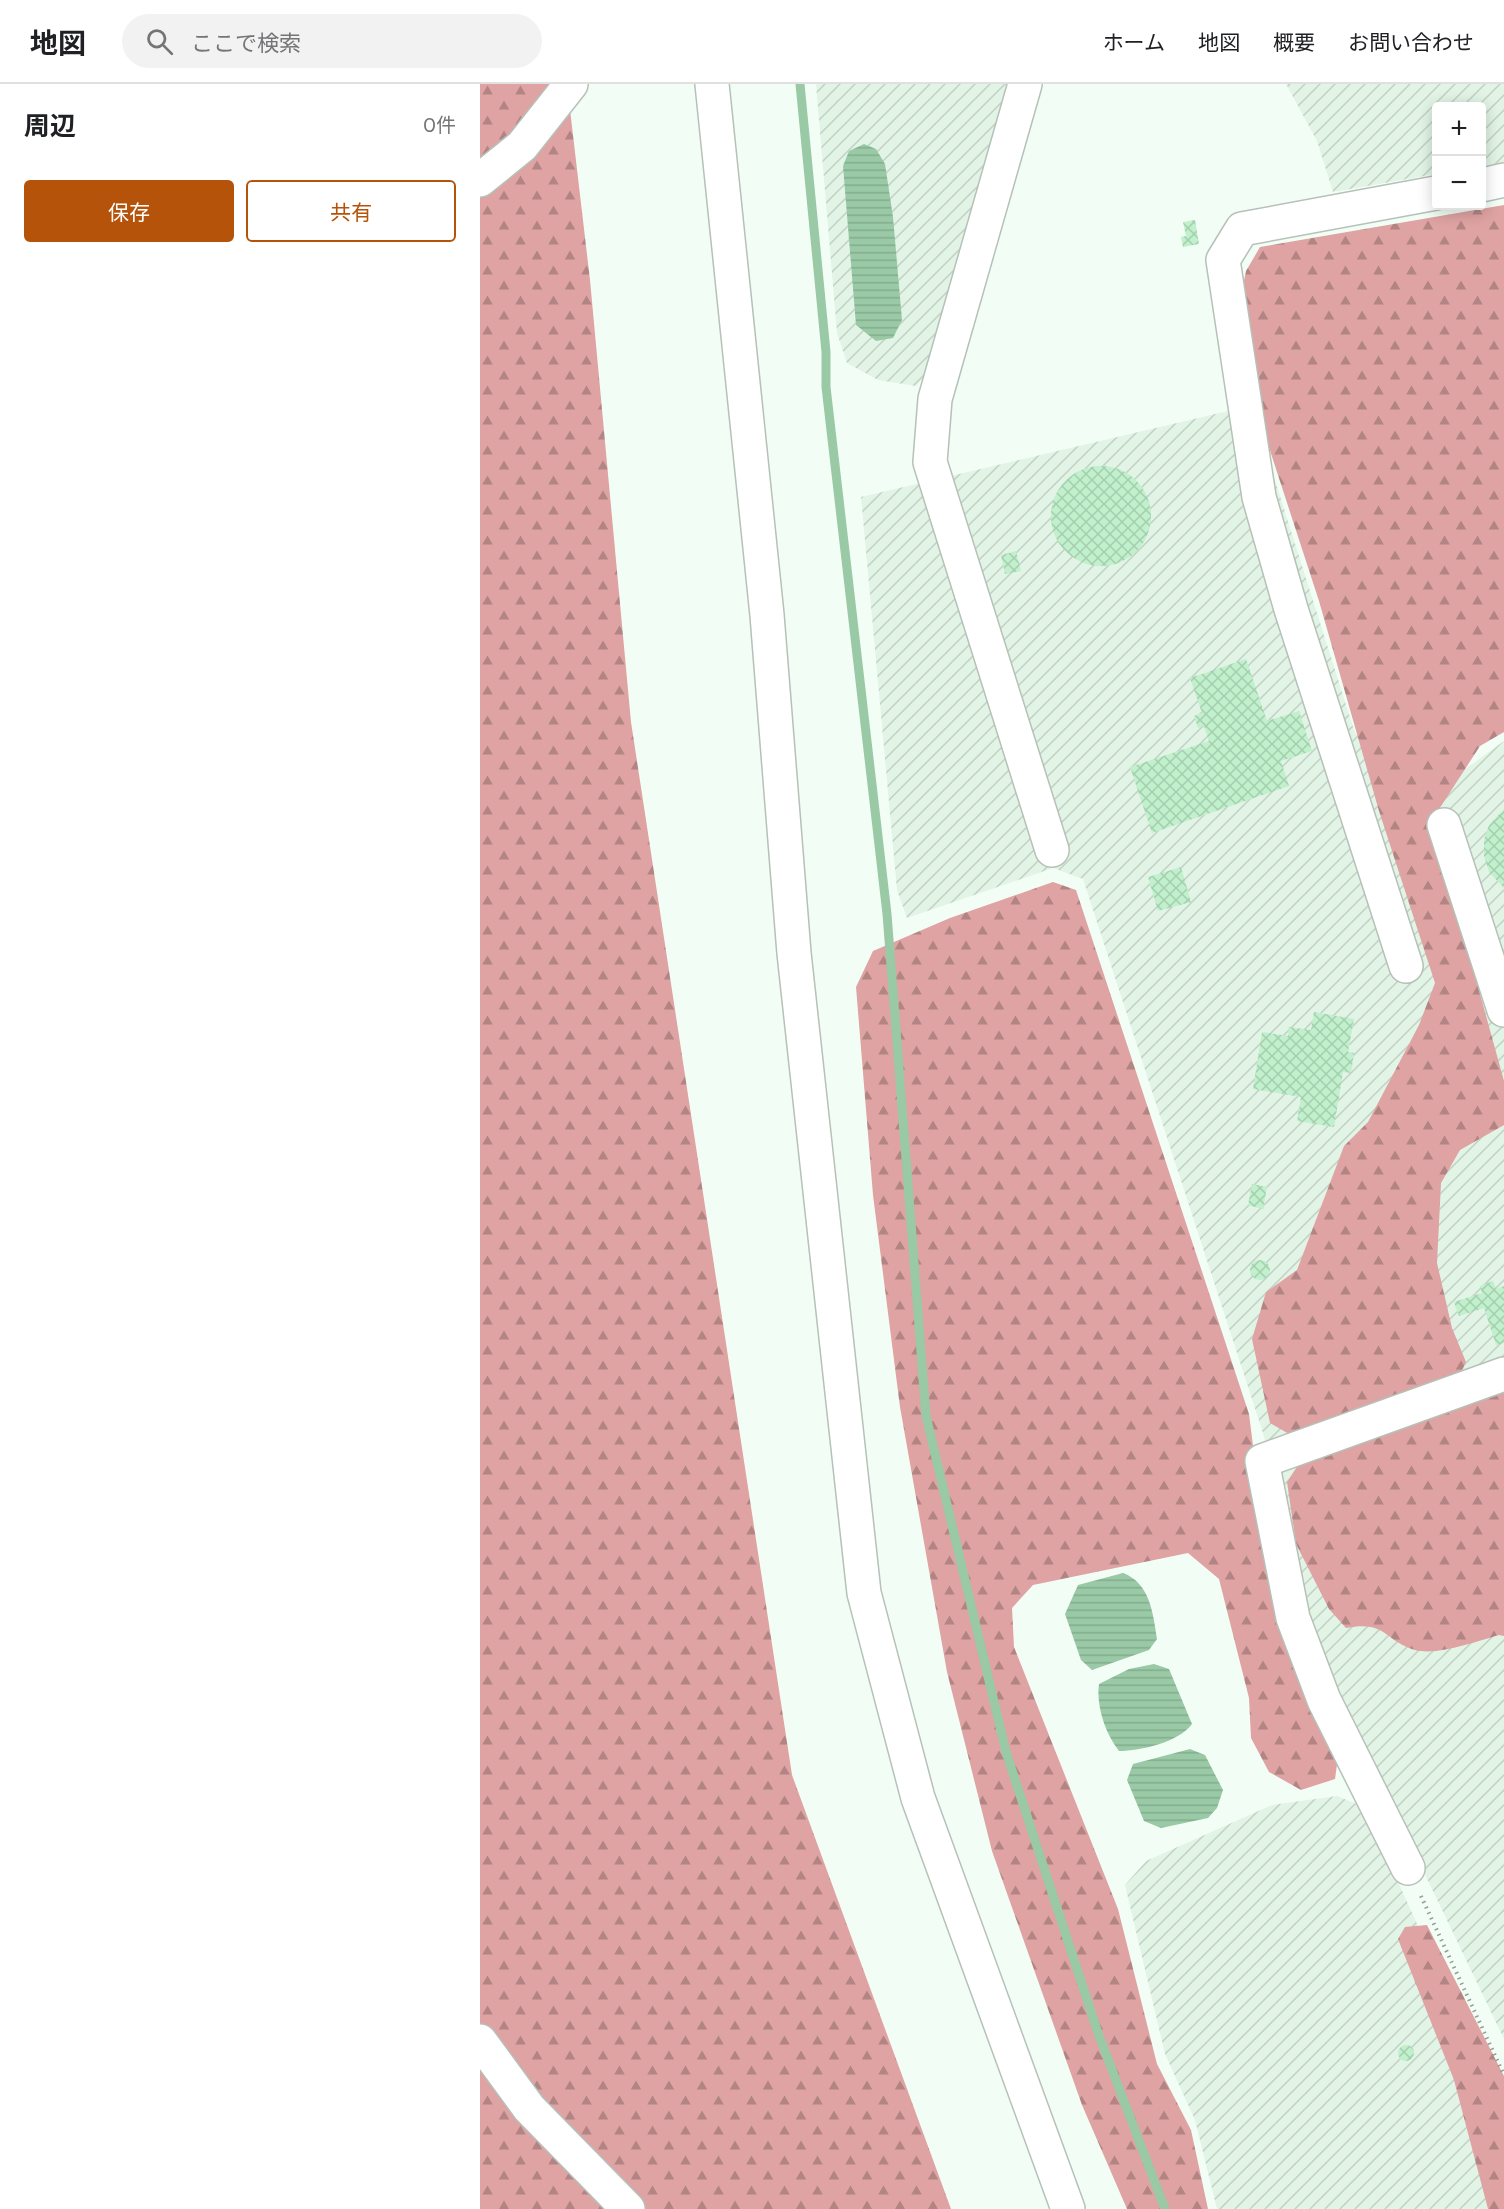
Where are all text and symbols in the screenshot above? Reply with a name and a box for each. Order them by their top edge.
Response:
search box [122,14,542,68]
text: 地図 [30,25,86,59]
icon: search [143,25,176,58]
text: ここで検索 [191,29,301,56]
text: ホーム [1103,29,1165,54]
text: 地図 [1198,29,1240,54]
text: 概要 [1273,29,1315,54]
text: お問い合わせ [1348,29,1474,54]
map controls [1432,102,1486,210]
button: + [1432,102,1486,156]
text: 周辺 [24,109,76,140]
text: 0件 [423,112,456,136]
button: − [1432,156,1486,210]
button: 保存 [24,180,234,242]
button: 共有 [246,180,456,242]

